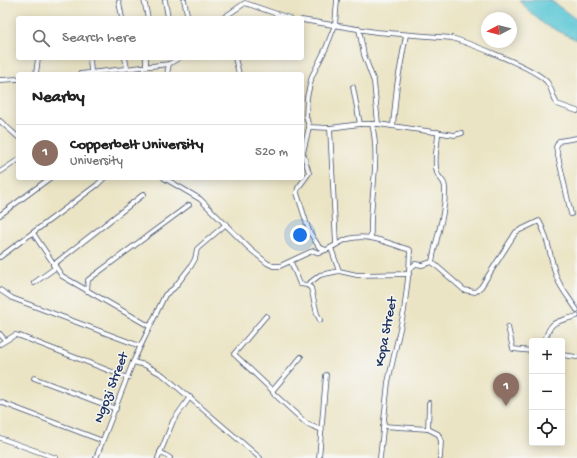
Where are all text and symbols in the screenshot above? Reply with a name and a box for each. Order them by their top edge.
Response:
north arrow [481,12,517,48]
search box [16,16,304,60]
icon: search [30,27,52,49]
text: Search here [62,29,136,47]
text: Nearby [32,88,85,108]
text: Copperbelt University [70,136,203,154]
text: 1 [42,145,48,160]
text: 520 m [255,145,288,160]
text: University [70,154,123,169]
your location [290,225,310,245]
street label: Kopa Street [372,295,402,368]
map controls [529,338,565,446]
button: + [529,338,565,374]
street label: Ngozi Street [91,349,134,426]
pin: 1 [493,373,519,406]
button: − [529,374,565,410]
button: locate [529,410,565,446]

